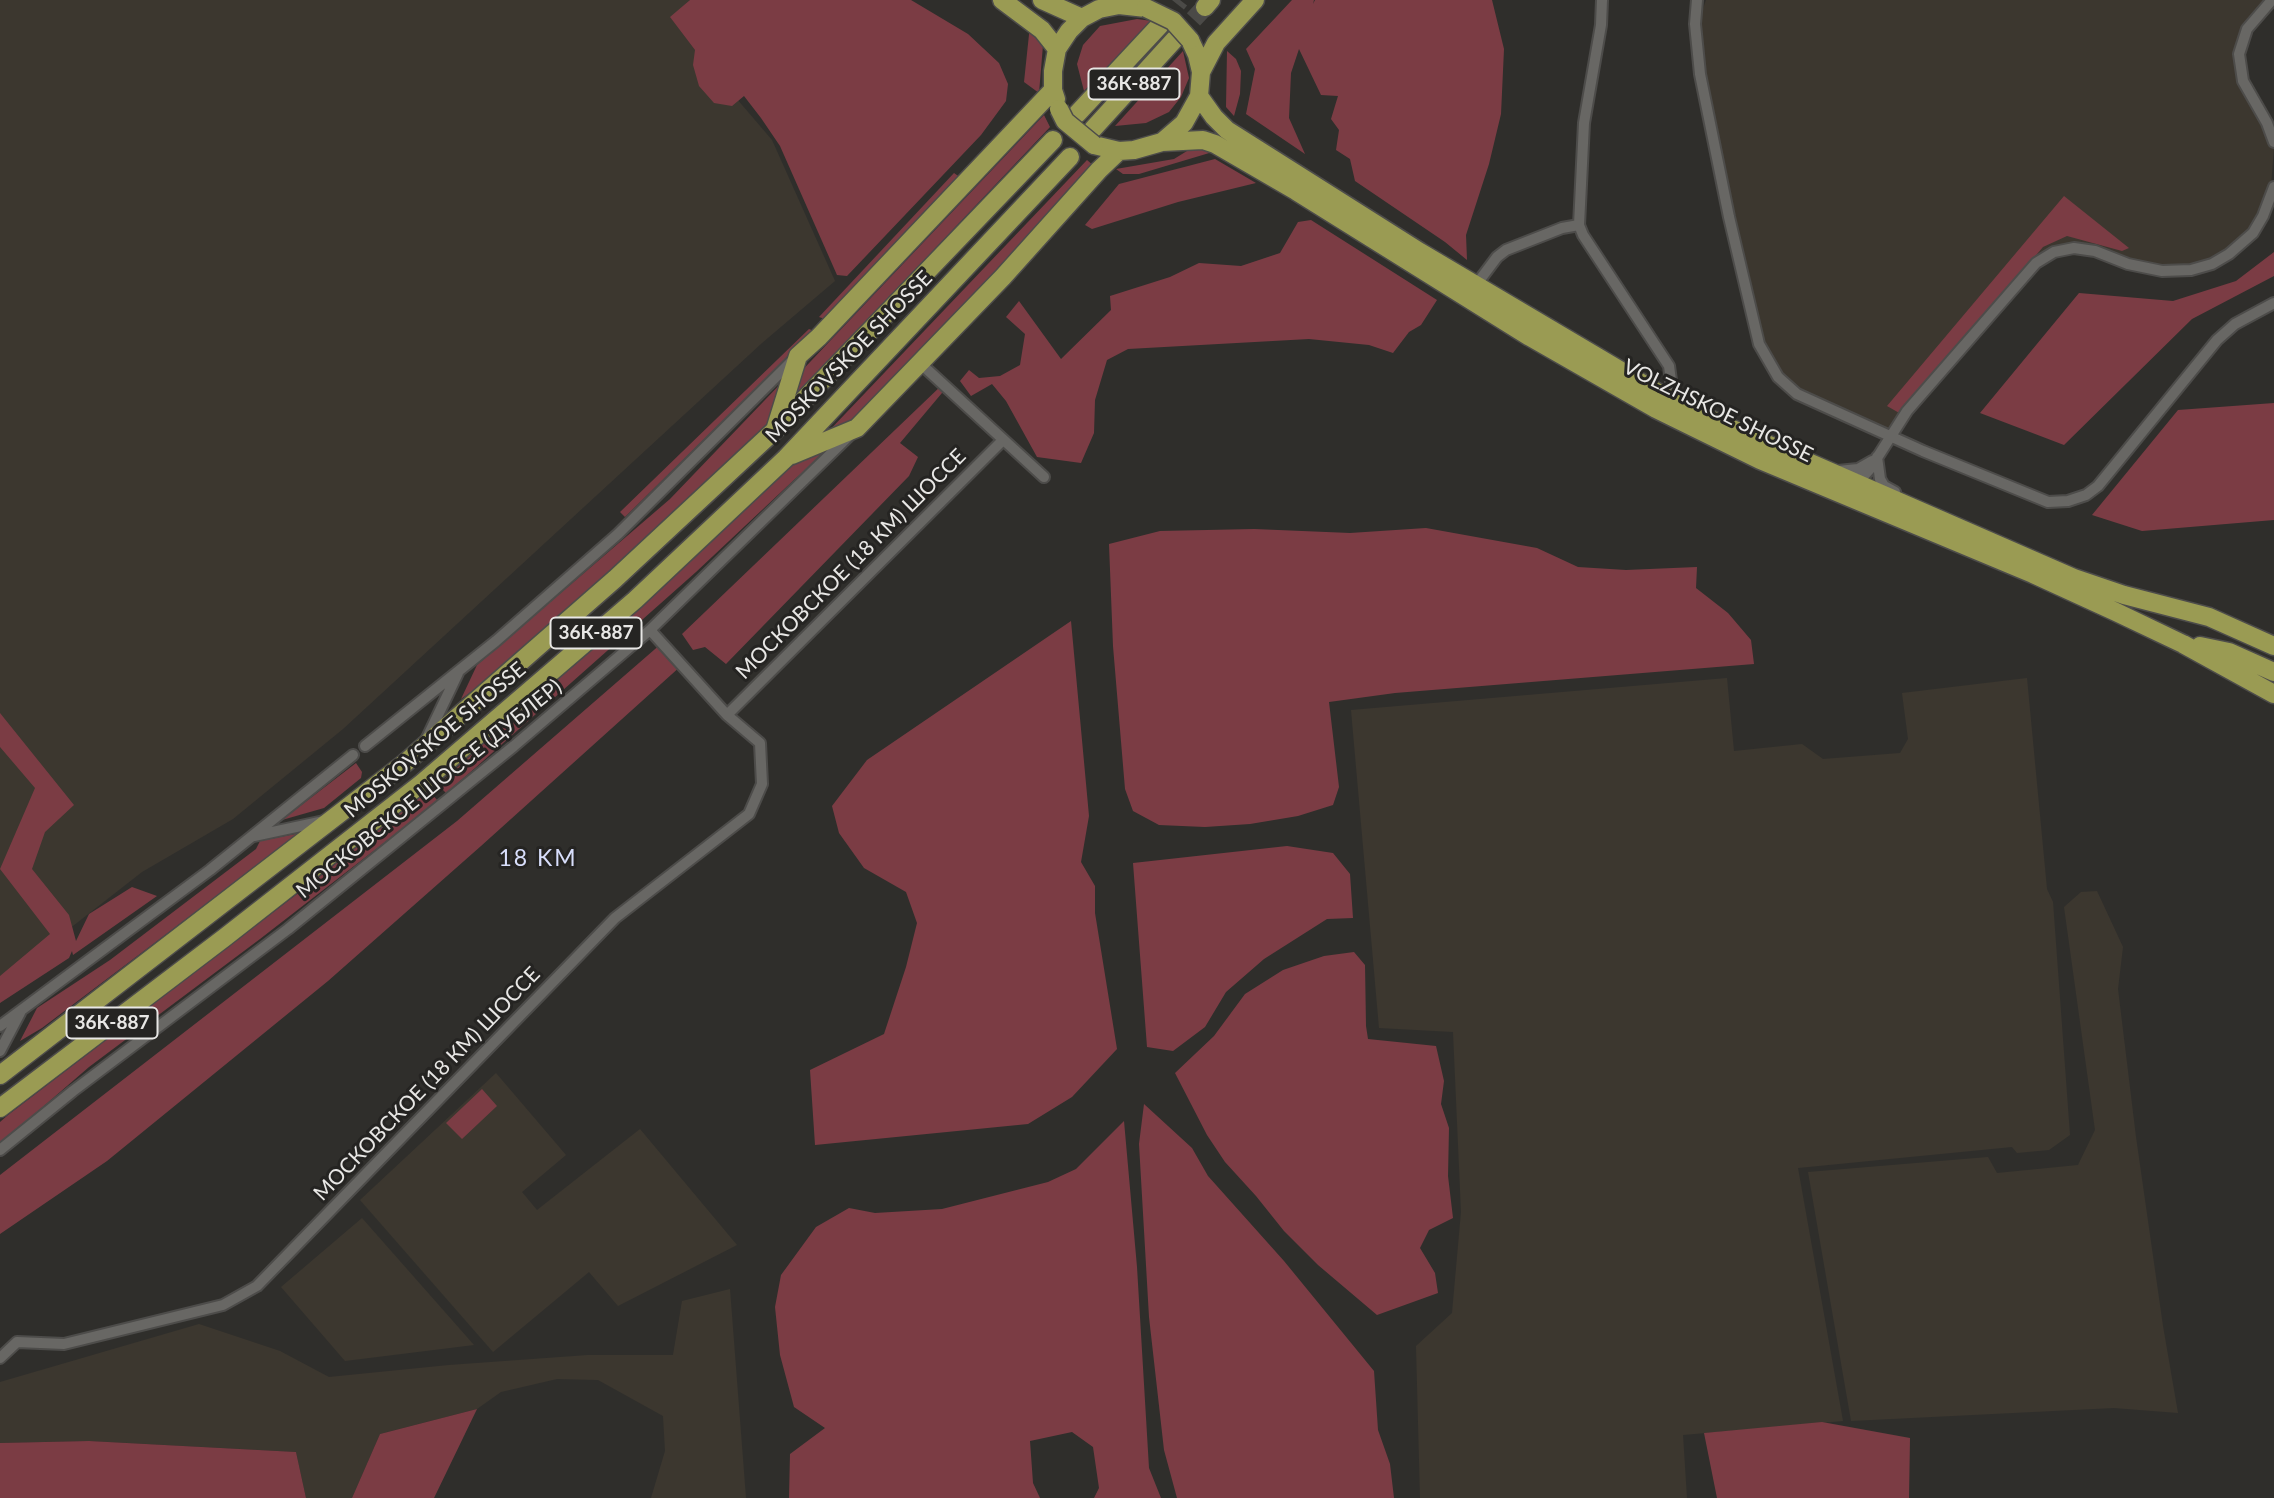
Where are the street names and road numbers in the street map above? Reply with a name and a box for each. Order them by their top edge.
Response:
road number: 36К-887 [1088,68,1180,100]
street label: MOSKOVSKOE SHOSSE [760,266,938,448]
street label: VOLZHSKOE SHOSSE [1619,354,1817,468]
street label: МОСКОВСКОЕ (18 КМ) ШОССЕ [731,444,971,684]
road number: 36К-887 [550,618,642,648]
street label: MOSKOVSKOE SHOSSE [339,657,531,823]
street label: МОСКОВСКОЕ ШОССЕ (ДУБЛЕР) [291,674,567,904]
street label: МОСКОВСКОЕ (18 КМ) ШОССЕ [309,962,545,1206]
road number: 36К-887 [66,1007,158,1038]

